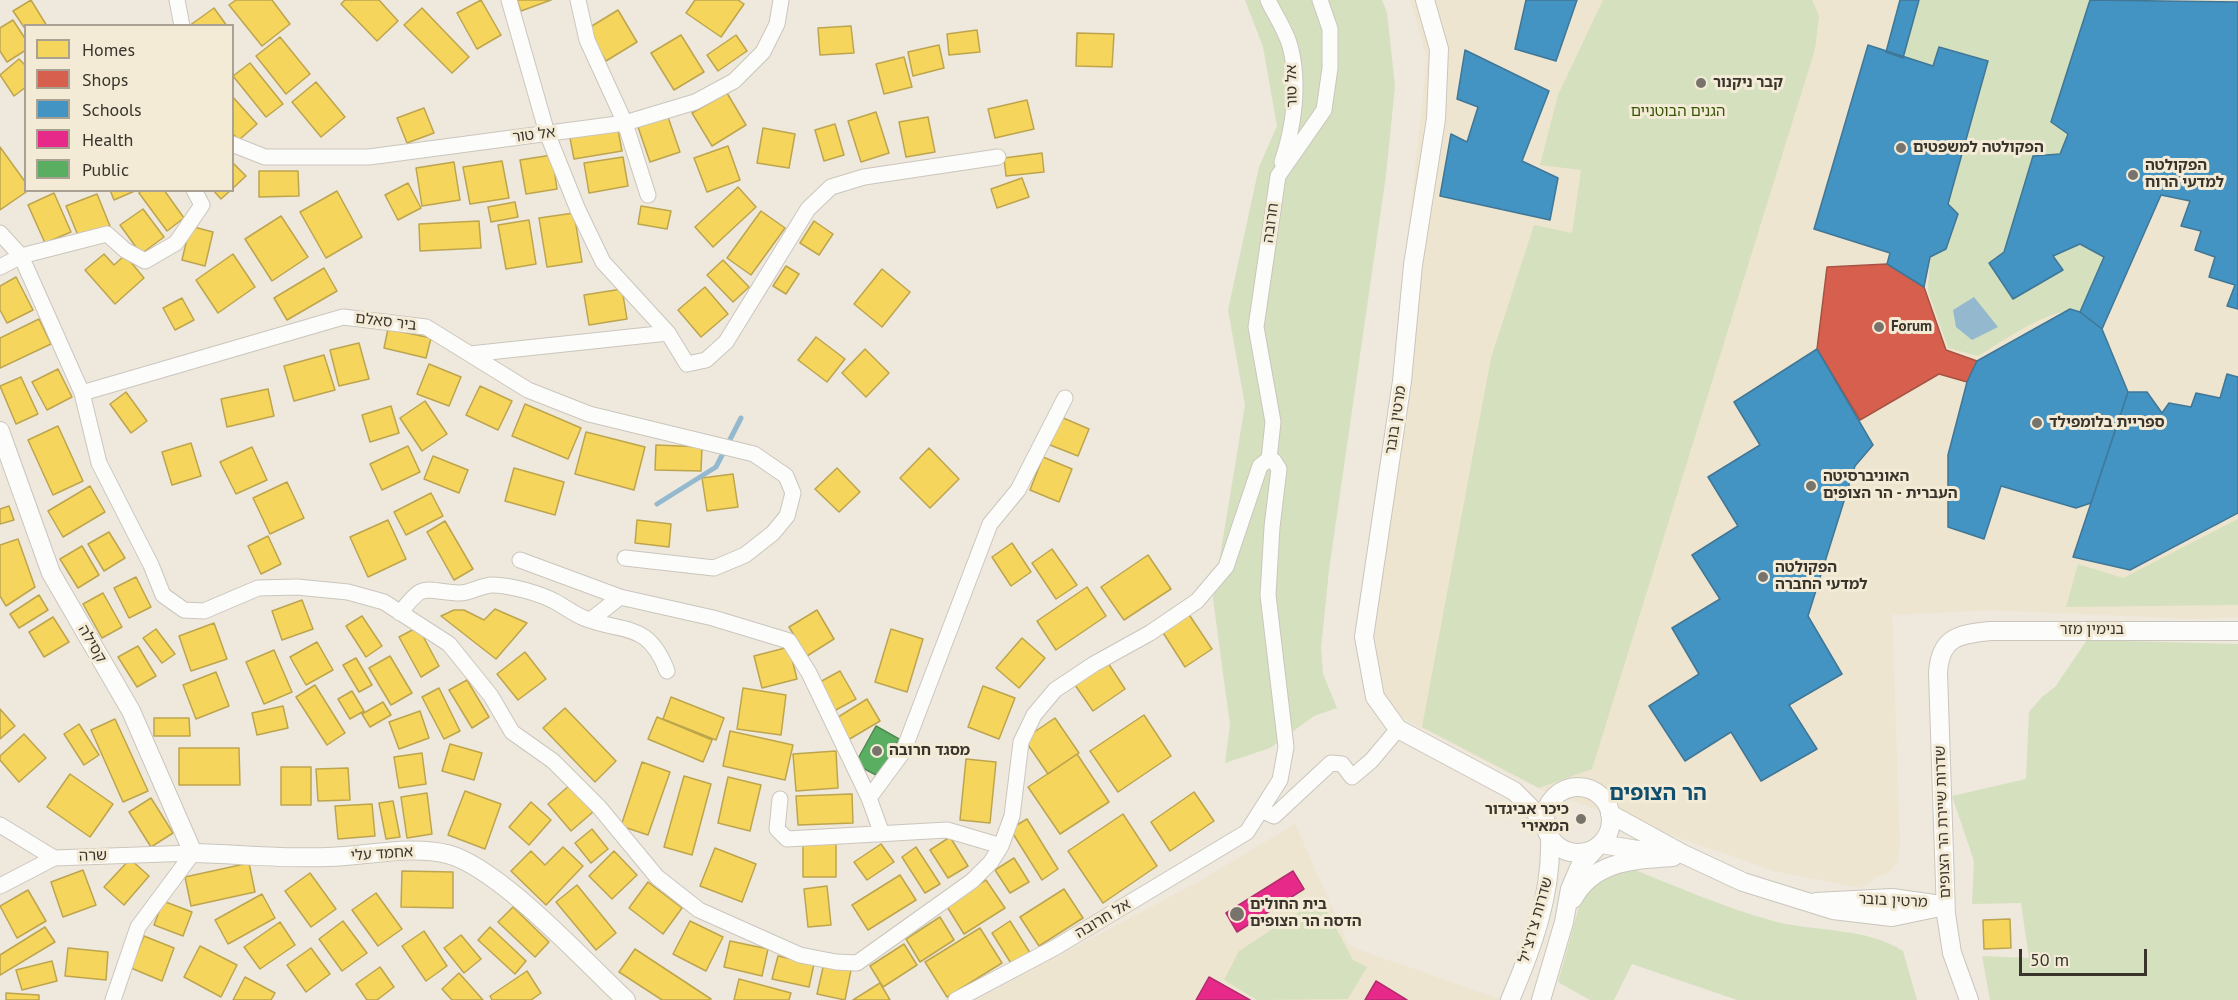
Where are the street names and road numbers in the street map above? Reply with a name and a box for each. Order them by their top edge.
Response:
street label: אל טור [1283,64,1301,108]
street label: אל טור [512,123,556,147]
street label: חרובה [1259,202,1283,244]
street label: ביר סאלם [354,309,418,335]
street label: מרטין בובר [1382,384,1410,456]
street label: בנימין מזר [2060,621,2124,639]
street label: קסילה [74,622,110,666]
street label: שדרות שיירת הר הצופים [1931,745,1955,899]
street label: אחמד עלי [350,843,414,865]
street label: שרה [79,847,107,865]
street label: שדרות צ'רצ'יל [1515,875,1557,965]
street label: מרטין בובר [1858,890,1928,912]
street label: אל חרובה [1072,895,1134,943]

